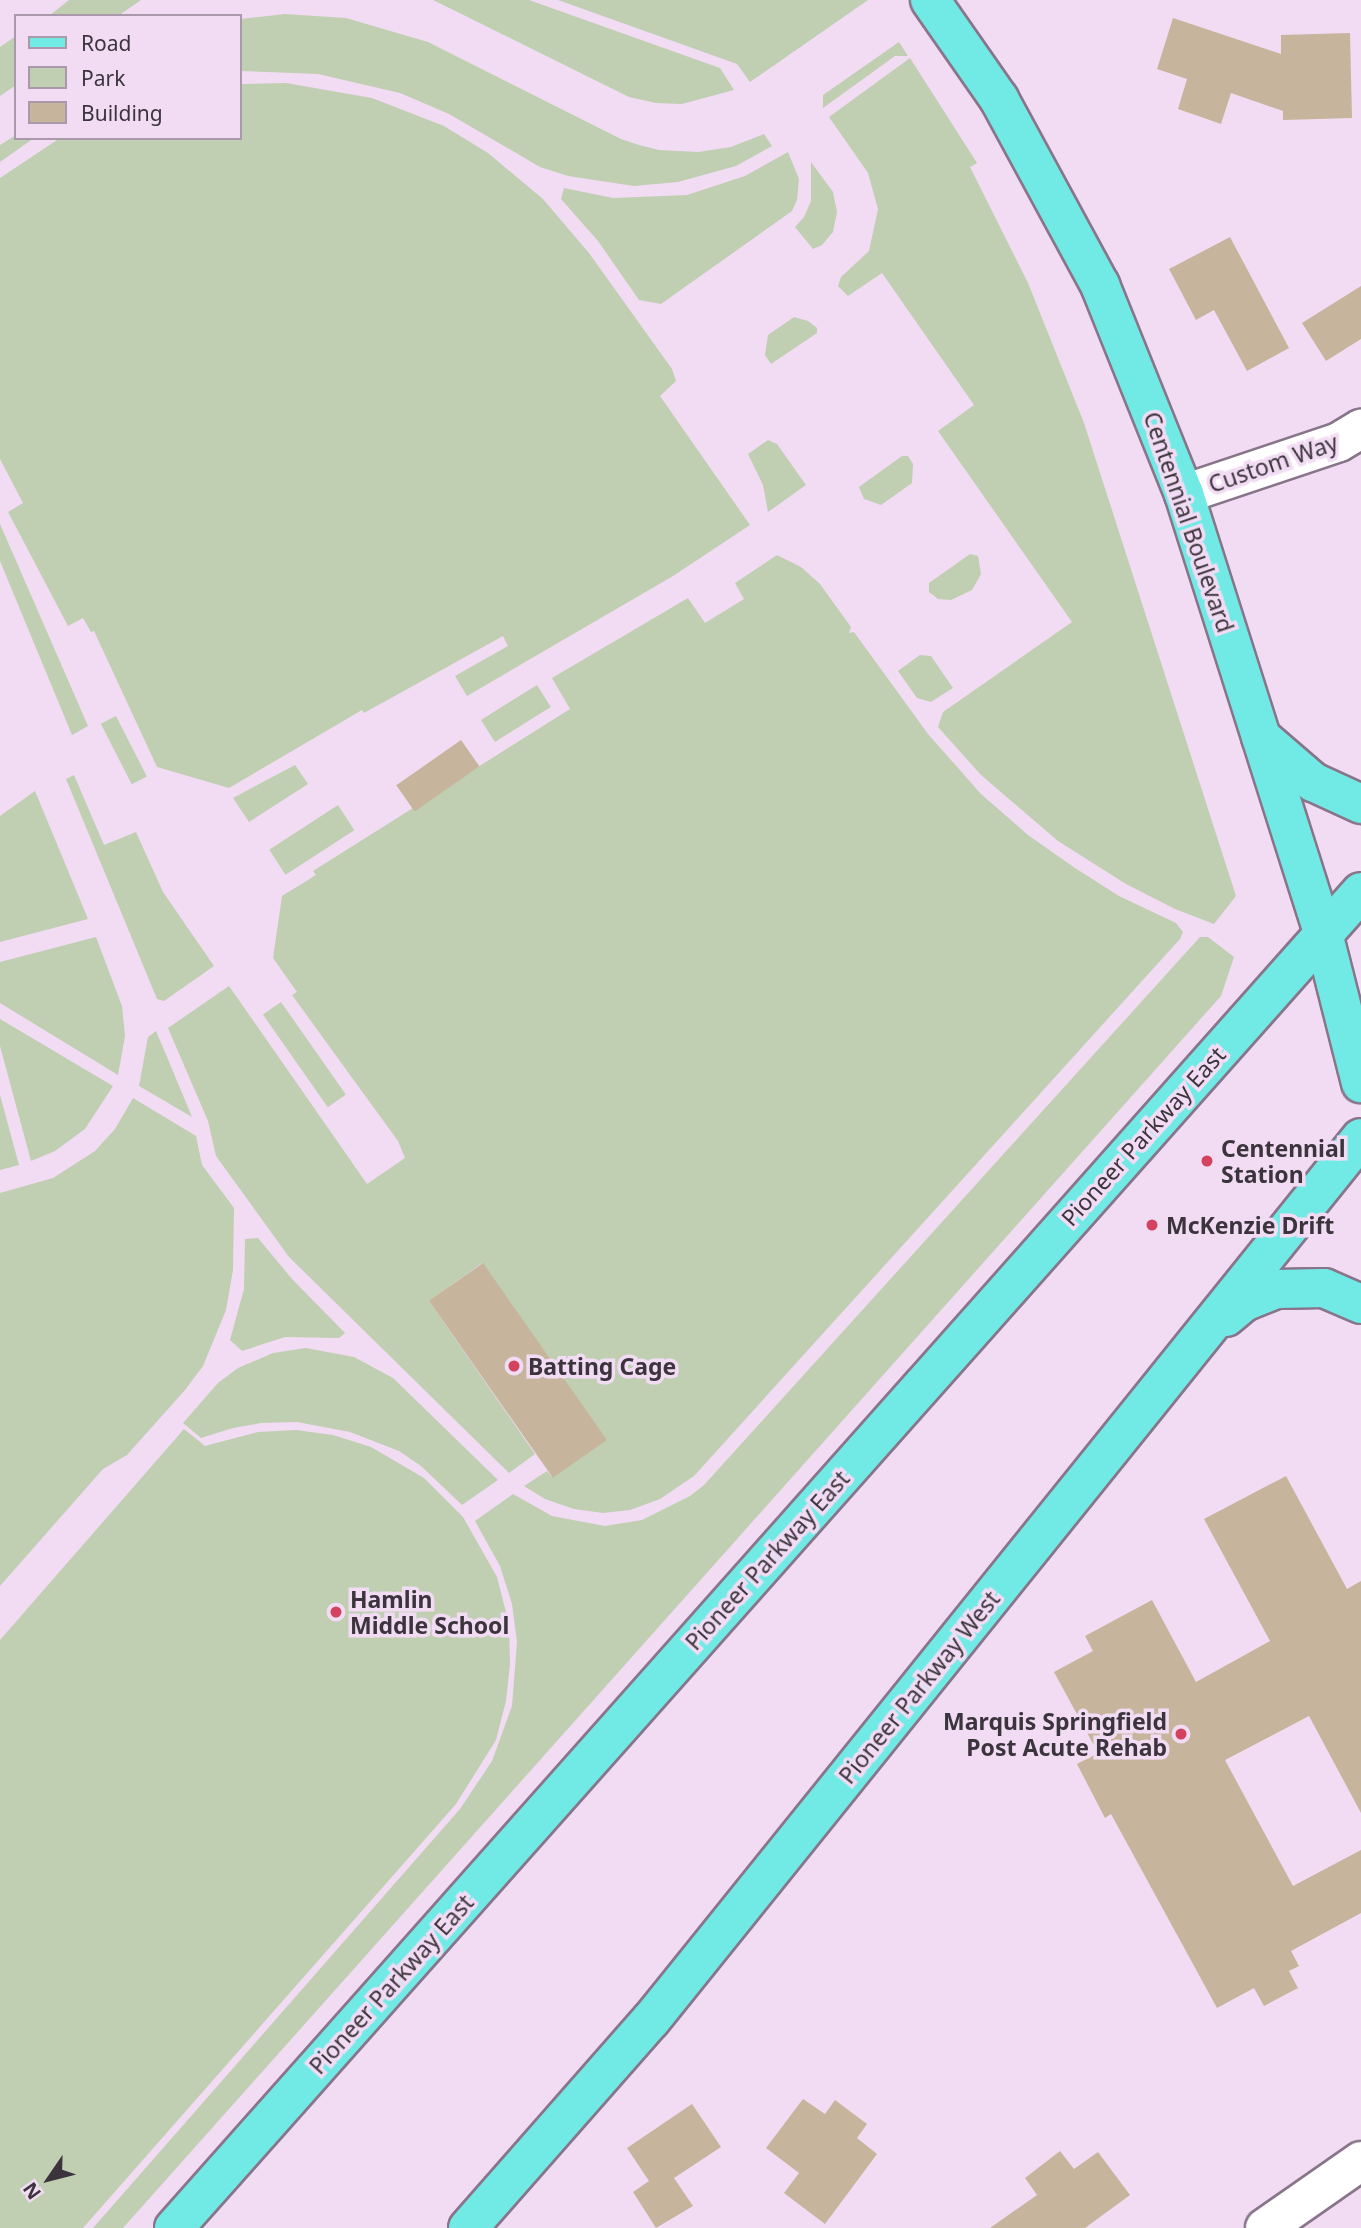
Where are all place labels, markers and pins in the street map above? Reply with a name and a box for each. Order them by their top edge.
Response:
place label: Centennial Station [1221,1134,1346,1188]
marker: Centennial Station [1199,1153,1215,1169]
place label: McKenzie Drift [1166,1211,1334,1239]
marker: McKenzie Drift [1144,1217,1160,1233]
place label: Batting Cage [528,1352,676,1380]
marker: Batting Cage [506,1358,522,1374]
place label: Hamlin Middle School [350,1585,509,1639]
marker: Hamlin Middle School [328,1604,344,1620]
place label: Marquis Springfield Post Acute Rehab [943,1707,1167,1761]
marker: Marquis Springfield Post Acute Rehab [1173,1726,1189,1742]

